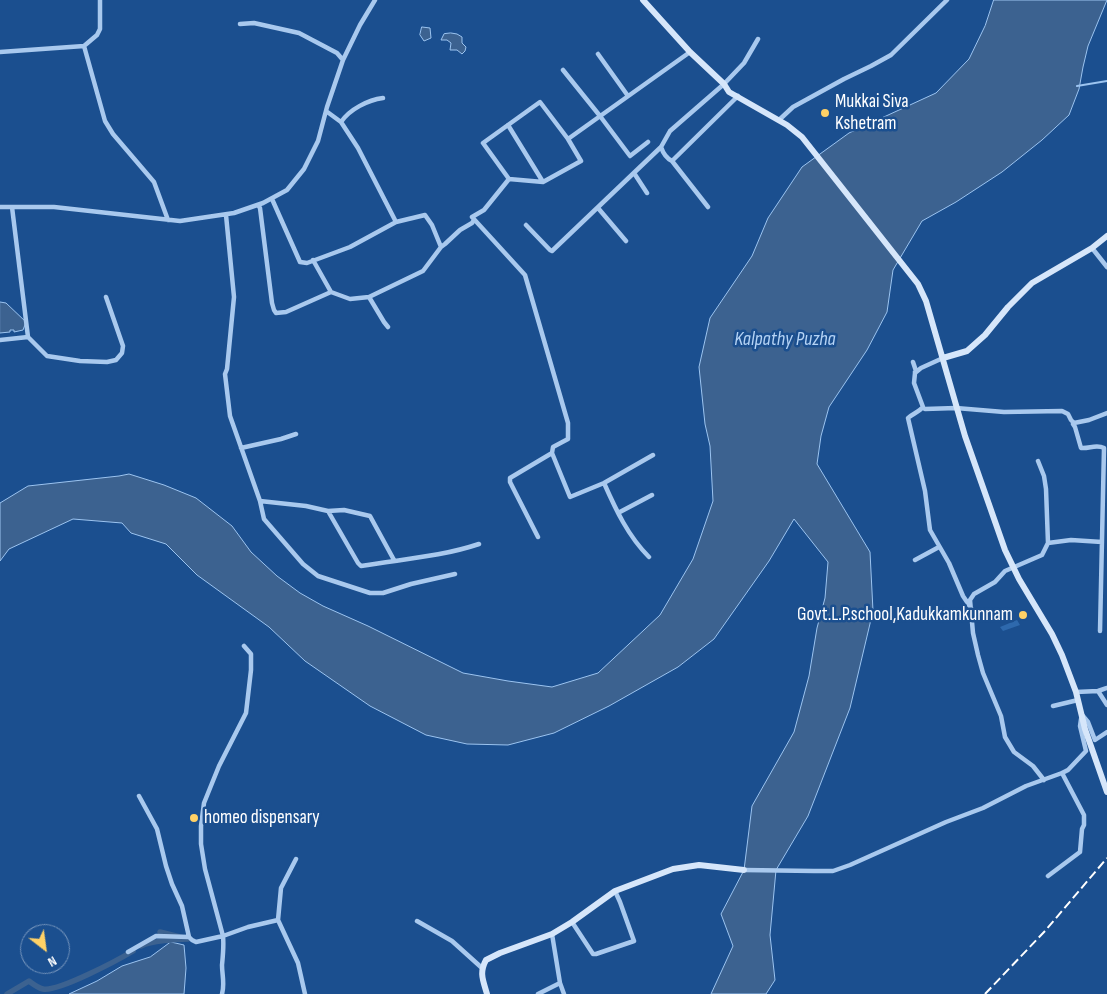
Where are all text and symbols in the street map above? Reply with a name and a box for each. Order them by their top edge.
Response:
place label: Mukkai Siva Kshetram [835,91,909,135]
marker: Mukkai Siva Kshetram [819,107,831,119]
water label: Kalpathy Puzha [734,328,836,352]
place label: Govt.L.P.school,Kadukkamkunnam [797,604,1013,626]
marker: Govt.L.P.school,Kadukkamkunnam [1017,609,1029,621]
place label: homeo dispensary [204,807,320,829]
marker: homeo dispensary [188,812,200,824]
north arrow [20,924,70,974]
text: N [45,952,60,971]

